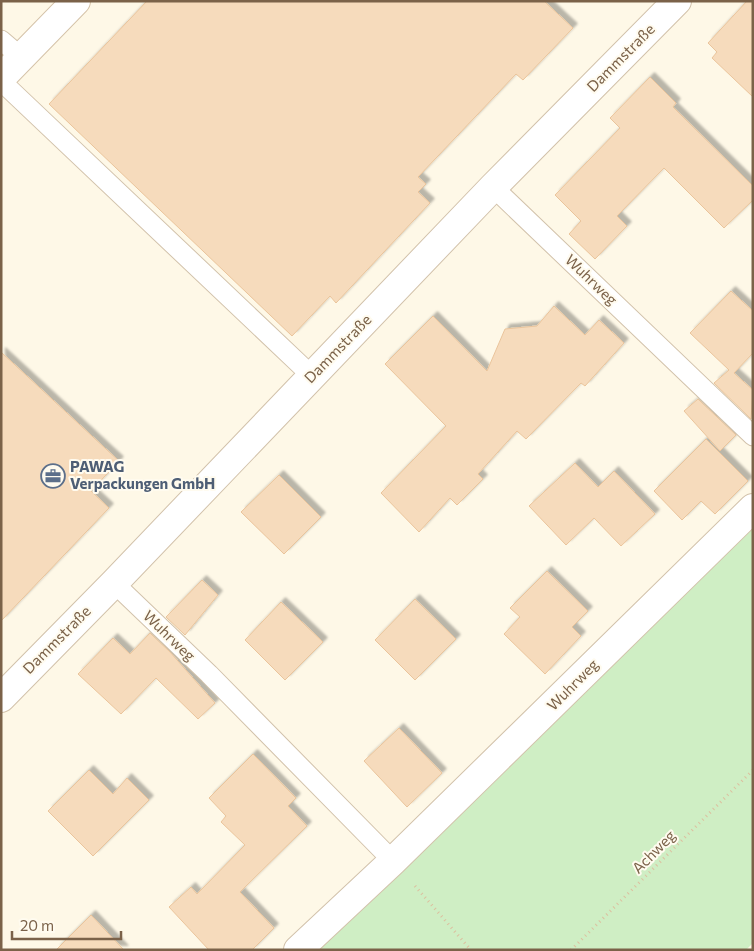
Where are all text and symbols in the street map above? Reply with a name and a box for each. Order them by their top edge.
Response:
street label: Dammstraße [583,20,658,95]
street label: Wuhrweg [562,250,621,308]
street label: Dammstraße [300,310,375,386]
place label: PAWAG Verpackungen GmbH [70,457,215,492]
office icon: PAWAG Verpackungen GmbH [40,463,66,489]
street label: Dammstraße [19,602,94,677]
street label: Wuhrweg [140,606,199,664]
street label: Wuhrweg [543,655,602,714]
street label: Achweg [628,826,679,877]
scale bar [12,908,121,940]
text: 20 m [20,916,54,934]

